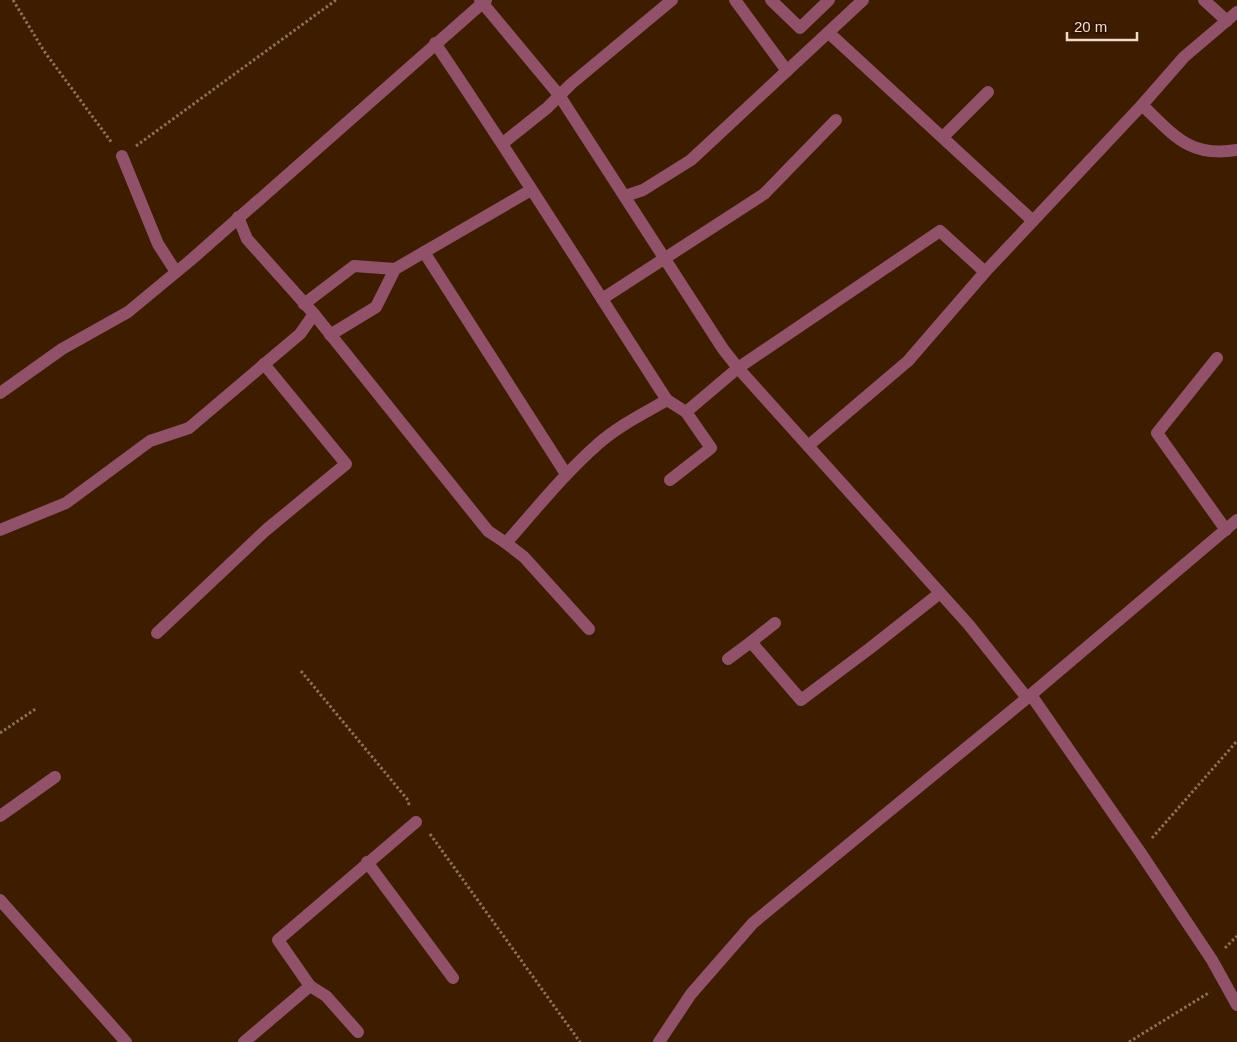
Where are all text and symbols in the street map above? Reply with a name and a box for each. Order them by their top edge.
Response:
scale bar [1067,10,1137,42]
text: 20 m [1074,18,1107,35]

